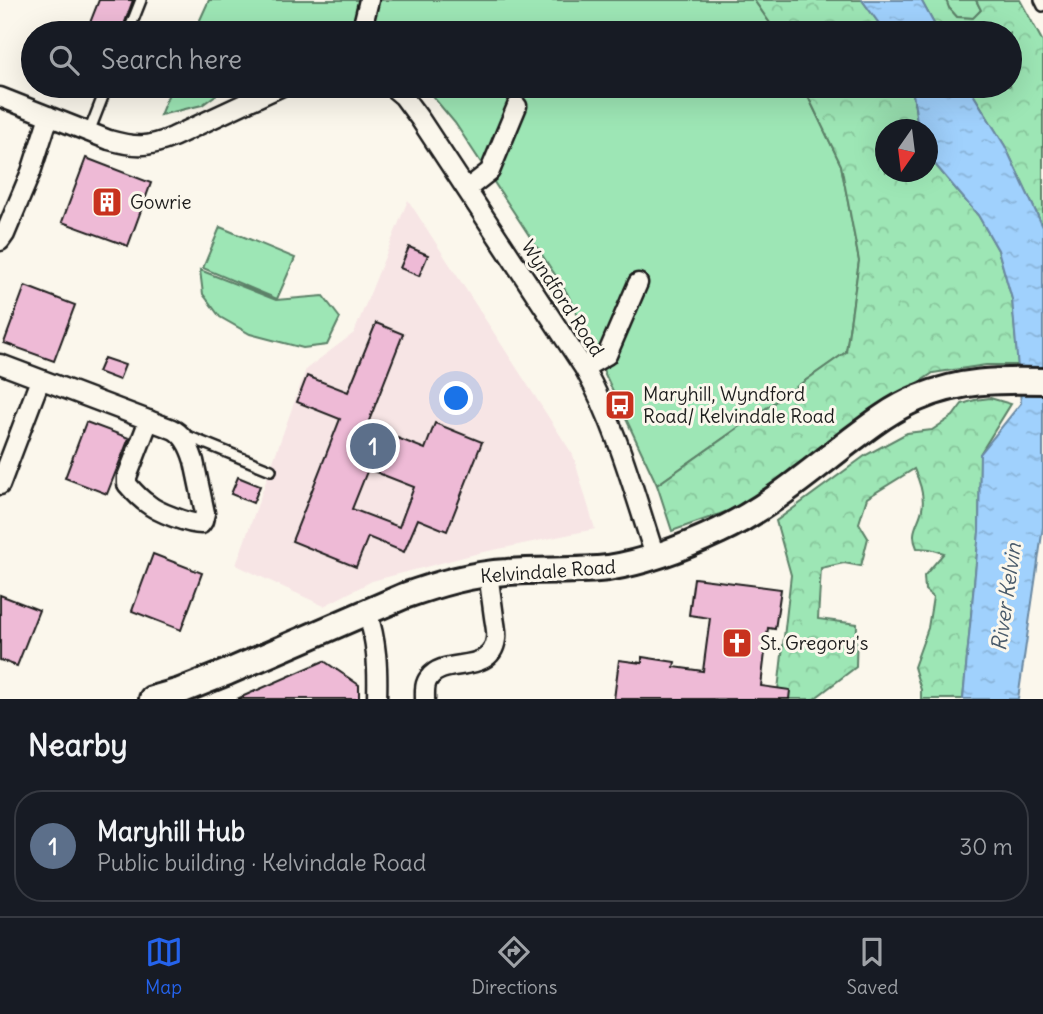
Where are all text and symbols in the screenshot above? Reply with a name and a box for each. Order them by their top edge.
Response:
search box [21,21,1022,98]
icon: search [45,41,83,79]
text: Search here [101,43,242,76]
north arrow [875,119,938,182]
building icon: Gowrie [90,185,124,219]
place label: Gowrie [130,190,192,214]
street label: Wyndford Road [516,235,610,361]
your location [439,381,473,415]
place label: Maryhill, Wyndford Road/ Kelvindale Road [643,382,835,428]
bus stop icon: Maryhill, Wyndford Road/ Kelvindale Road [603,388,637,422]
pin: 1 [350,420,396,472]
water label: River Kelvin [985,540,1027,653]
street label: Kelvindale Road [479,554,617,588]
church icon: St. Gregory's [720,626,754,660]
place label: St. Gregory's [760,631,868,655]
text: Nearby [28,726,128,764]
text: Maryhill Hub [97,815,245,848]
text: 1 [48,832,58,861]
text: 30 m [959,832,1013,861]
text: Public building · Kelvindale Road [97,848,426,877]
tab: Map [145,933,183,999]
tab: Directions [472,933,557,999]
tab: Saved [846,933,898,999]

